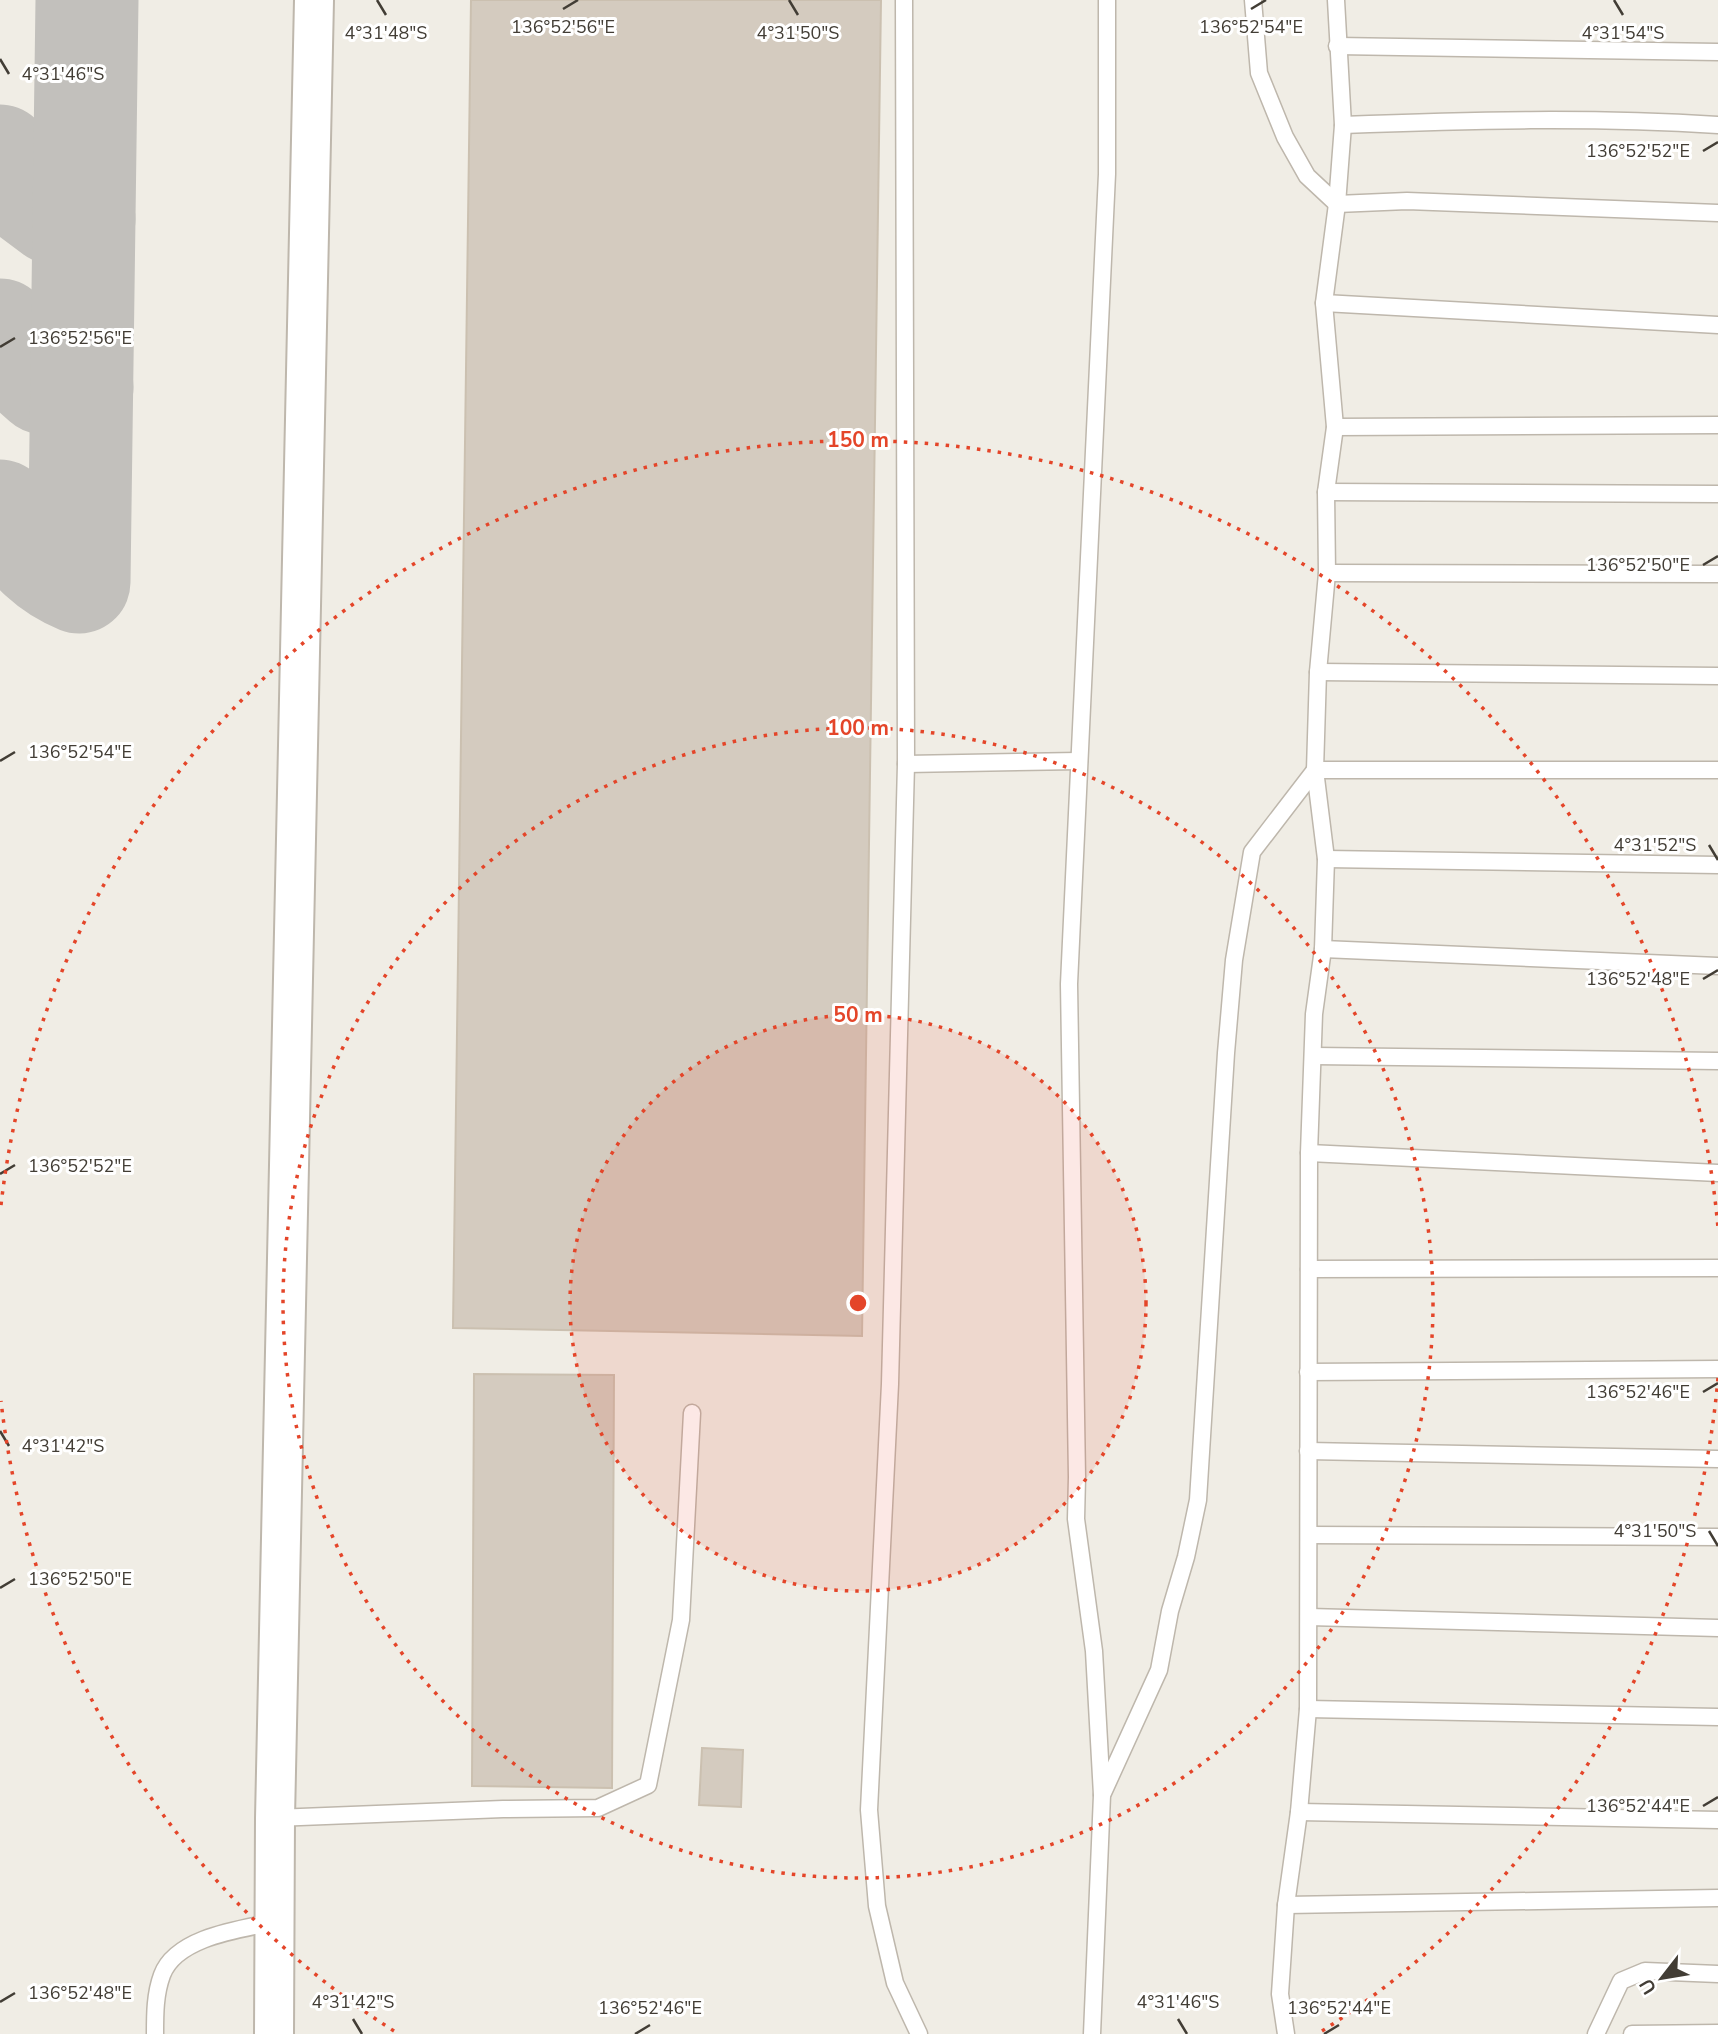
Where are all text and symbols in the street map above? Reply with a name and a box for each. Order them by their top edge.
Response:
text: 136°52'56"E [511,15,615,39]
text: 136°52'54"E [1199,15,1303,39]
text: 4°31'48"S [345,21,427,45]
text: 4°31'50"S [757,21,839,45]
text: 4°31'54"S [1582,21,1664,45]
text: 4°31'46"S [22,62,104,86]
text: 136°52'52"E [1586,139,1690,163]
text: 136°52'56"E [28,326,132,350]
text: 150 m [827,426,889,454]
text: 136°52'50"E [1586,553,1690,577]
text: 100 m [827,714,889,742]
text: 136°52'54"E [28,740,132,764]
text: 4°31'52"S [1614,833,1696,857]
text: 136°52'48"E [1586,967,1690,991]
text: 50 m [833,1001,883,1029]
text: 136°52'52"E [28,1154,132,1178]
centre of rings [846,1291,870,1315]
text: 136°52'46"E [1586,1380,1690,1404]
text: 4°31'42"S [22,1434,104,1458]
text: 4°31'50"S [1614,1519,1696,1543]
text: 136°52'50"E [28,1567,132,1591]
text: 136°52'44"E [1586,1794,1690,1818]
north arrow [1627,1943,1697,2013]
text: U [1634,1974,1663,1999]
text: 136°52'48"E [28,1981,132,2005]
text: 4°31'42"S [312,1990,394,2014]
text: 4°31'46"S [1137,1990,1219,2014]
text: 136°52'46"E [598,1996,702,2020]
text: 136°52'44"E [1287,1996,1391,2020]

